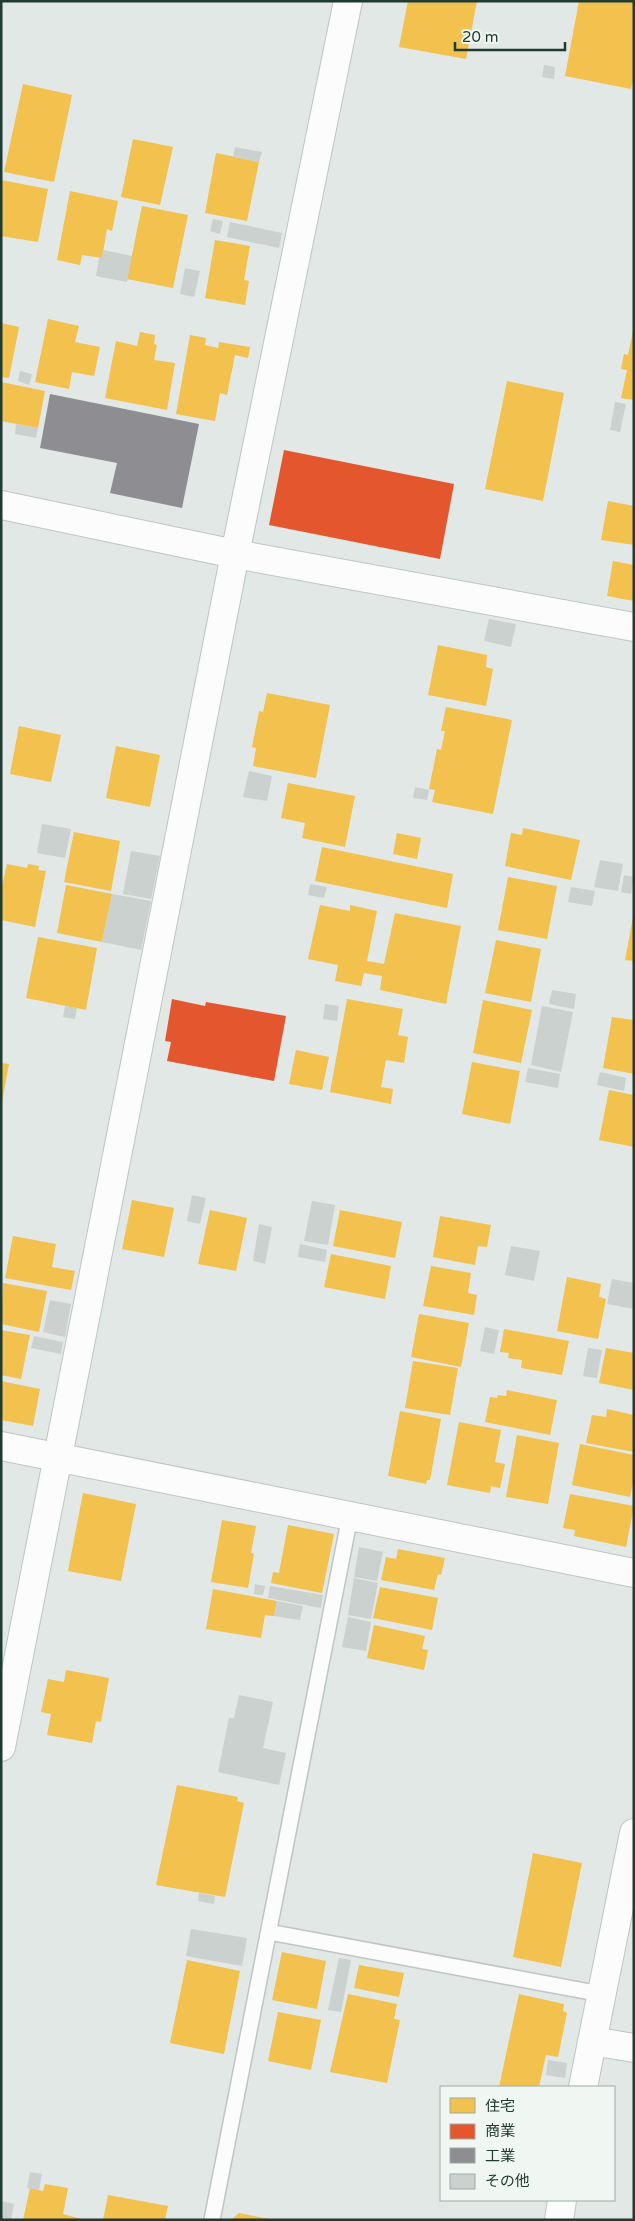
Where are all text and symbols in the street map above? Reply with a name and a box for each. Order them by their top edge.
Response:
scale bar [455,20,565,52]
text: 20 m [462,28,499,46]
legend [440,2086,615,2201]
text: 住宅 [485,2097,515,2115]
text: 商業 [485,2122,515,2140]
text: 工業 [485,2147,515,2165]
text: その他 [485,2172,530,2190]

